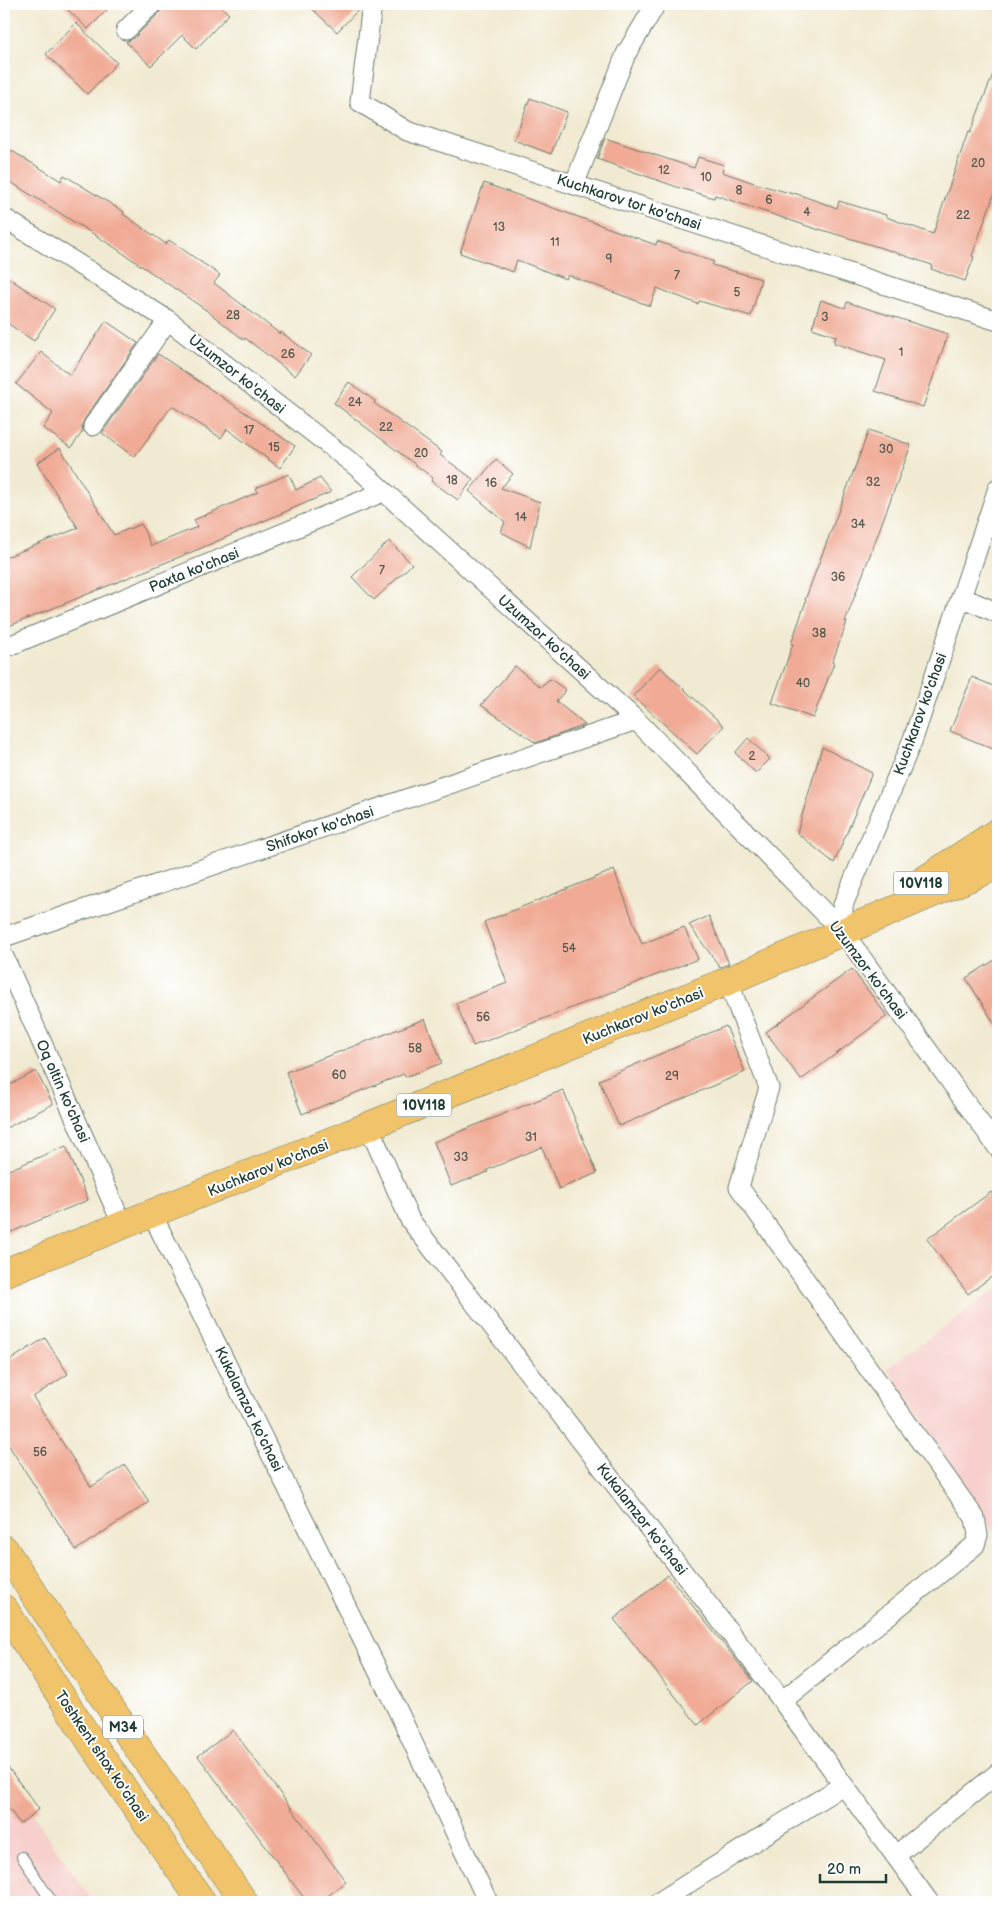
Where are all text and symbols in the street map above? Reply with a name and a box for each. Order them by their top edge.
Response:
house number: 20 [971,156,985,171]
house number: 12 [658,163,670,178]
street label: Kuchkarov tor ko'chasi [554,170,703,235]
house number: 10 [700,170,712,185]
house number: 8 [736,183,743,198]
house number: 6 [765,193,773,208]
house number: 4 [803,205,811,220]
house number: 22 [956,208,970,223]
house number: 13 [493,220,505,235]
house number: 11 [550,235,560,250]
house number: 9 [606,252,613,267]
house number: 7 [674,268,680,283]
house number: 5 [734,285,741,300]
house number: 28 [226,308,240,323]
house number: 3 [821,310,829,325]
street label: Uzumzor ko'chasi [184,331,289,418]
house number: 1 [899,345,903,360]
house number: 26 [281,347,295,362]
house number: 24 [348,395,363,410]
house number: 22 [379,420,393,435]
house number: 17 [244,423,254,438]
house number: 15 [268,440,280,455]
house number: 30 [879,442,893,457]
house number: 20 [414,446,428,461]
house number: 18 [446,473,458,488]
house number: 32 [866,475,880,490]
house number: 16 [485,476,497,491]
house number: 14 [515,510,528,525]
house number: 34 [851,517,866,532]
street label: Paxta ko'chasi [146,544,242,597]
house number: 7 [379,563,385,578]
house number: 36 [831,570,845,585]
street label: Uzumzor ko'chasi [493,591,594,684]
house number: 38 [812,626,826,641]
street label: Kuchkarov ko'chasi [890,650,951,778]
house number: 40 [796,676,810,691]
house number: 2 [748,749,756,764]
street label: Shifokor ko'chasi [264,802,377,857]
road number: 10V118 [894,871,948,894]
street label: Uzumzor ko'chasi [824,917,911,1023]
house number: 54 [562,941,577,956]
street label: Kuchkarov ko'chasi [580,984,706,1049]
house number: 56 [476,1010,490,1025]
street label: Oq oltin ko'chasi [31,1037,94,1146]
house number: 58 [408,1041,422,1056]
house number: 60 [332,1068,346,1083]
house number: 29 [665,1069,679,1084]
road number: 10V118 [396,1094,452,1116]
house number: 31 [525,1130,537,1145]
street label: Kuchkarov ko'chasi [205,1136,331,1201]
house number: 33 [454,1150,468,1165]
street label: Kukalamzor ko'chasi [210,1344,287,1475]
house number: 56 [33,1445,47,1460]
street label: Kukalamzor ko'chasi [592,1460,691,1579]
street label: Toshkent shox ko'chasi [51,1687,152,1825]
road number: M34 [103,1715,143,1738]
scale bar [820,1851,886,1883]
text: 20 m [827,1860,861,1879]

